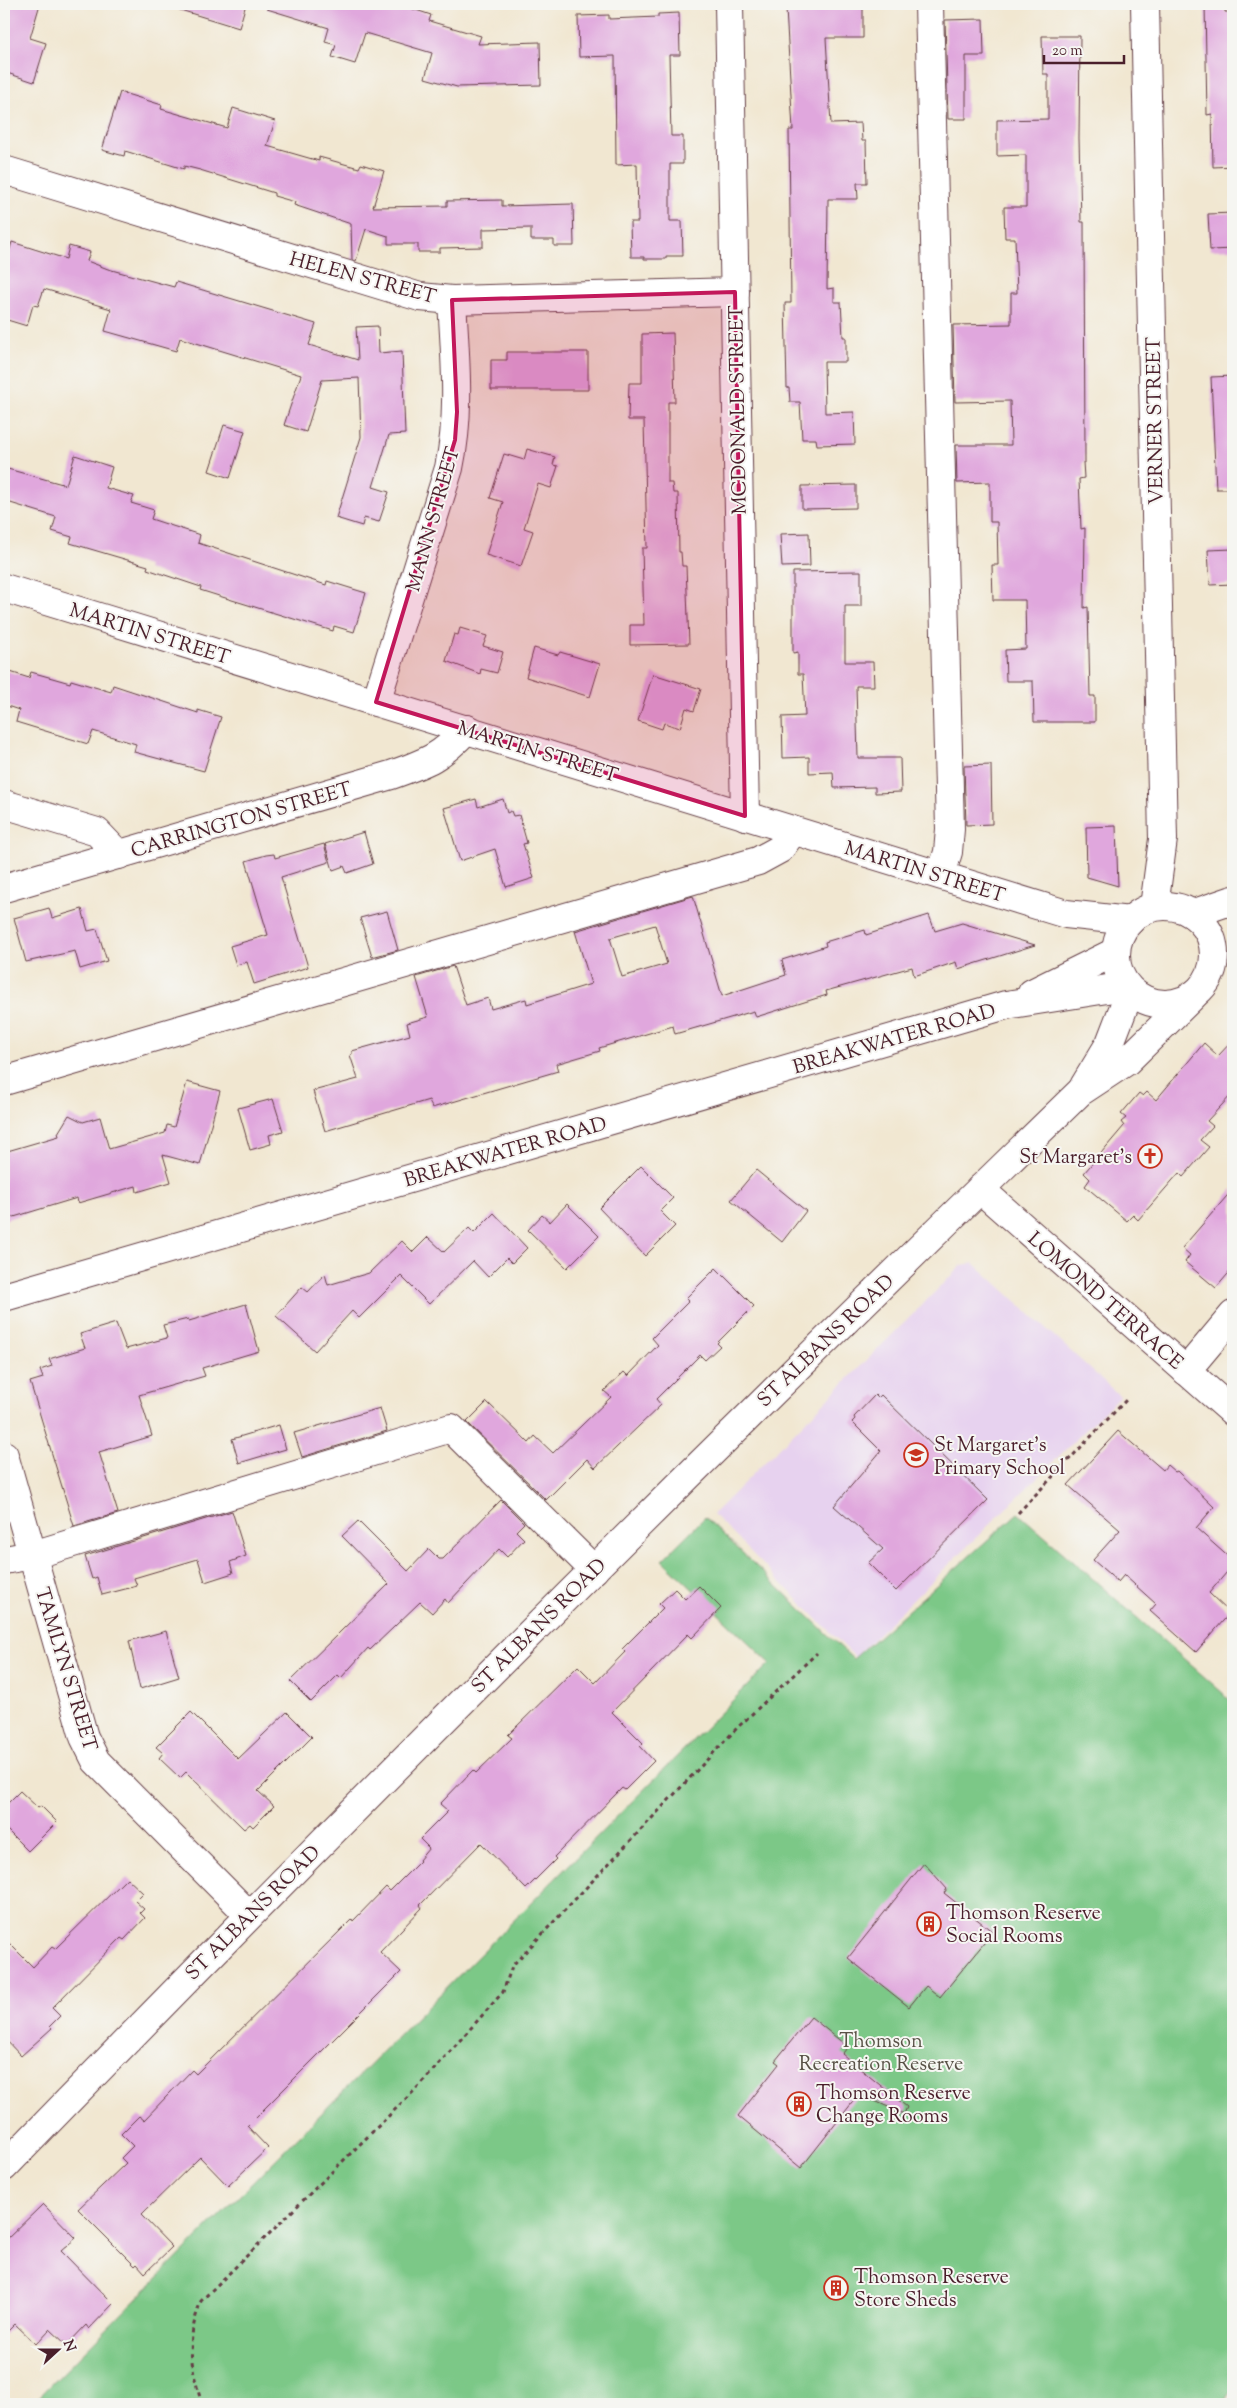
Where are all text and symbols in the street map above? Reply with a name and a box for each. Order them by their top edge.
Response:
scale bar [1044,32,1124,64]
text: 20 m [1052,41,1083,62]
street label: HELEN STREET [286,246,439,313]
street label: MCDONALD STREET [723,305,756,515]
street label: VERNER STREET [1141,337,1172,505]
street label: MANN STREET [400,444,469,595]
street label: MARTIN STREET [65,597,233,674]
street label: MARTIN STREET [453,715,621,792]
street label: CARRINGTON STREET [128,776,356,867]
street label: MARTIN STREET [840,835,1008,912]
street label: BREAKWATER ROAD [790,998,1000,1083]
street label: BREAKWATER ROAD [401,1111,611,1196]
church icon: St Margaret's [1137,1143,1163,1169]
place label: St Margaret's [1019,1144,1132,1173]
street label: LOMOND TERRACE [1020,1226,1189,1378]
street label: ST ALBANS ROAD [752,1269,902,1415]
place label: St Margaret's Primary School [934,1432,1066,1484]
school or university icon: St Margaret's Primary School [903,1442,929,1468]
street label: ST ALBANS ROAD [466,1553,614,1701]
street label: TAMLYN STREET [26,1584,103,1755]
street label: ST ALBANS ROAD [180,1840,328,1988]
place label: Thomson Reserve Social Rooms [946,1900,1101,1952]
building icon: Thomson Reserve Social Rooms [916,1911,942,1937]
park label: Thomson Recreation Reserve [799,2028,963,2080]
place label: Thomson Reserve Change Rooms [816,2080,971,2132]
building icon: Thomson Reserve Change Rooms [786,2091,812,2117]
place label: Thomson Reserve Store Sheds [854,2264,1009,2316]
building icon: Thomson Reserve Store Sheds [823,2275,849,2301]
north arrow [32,2326,82,2376]
text: N [57,2337,80,2355]

